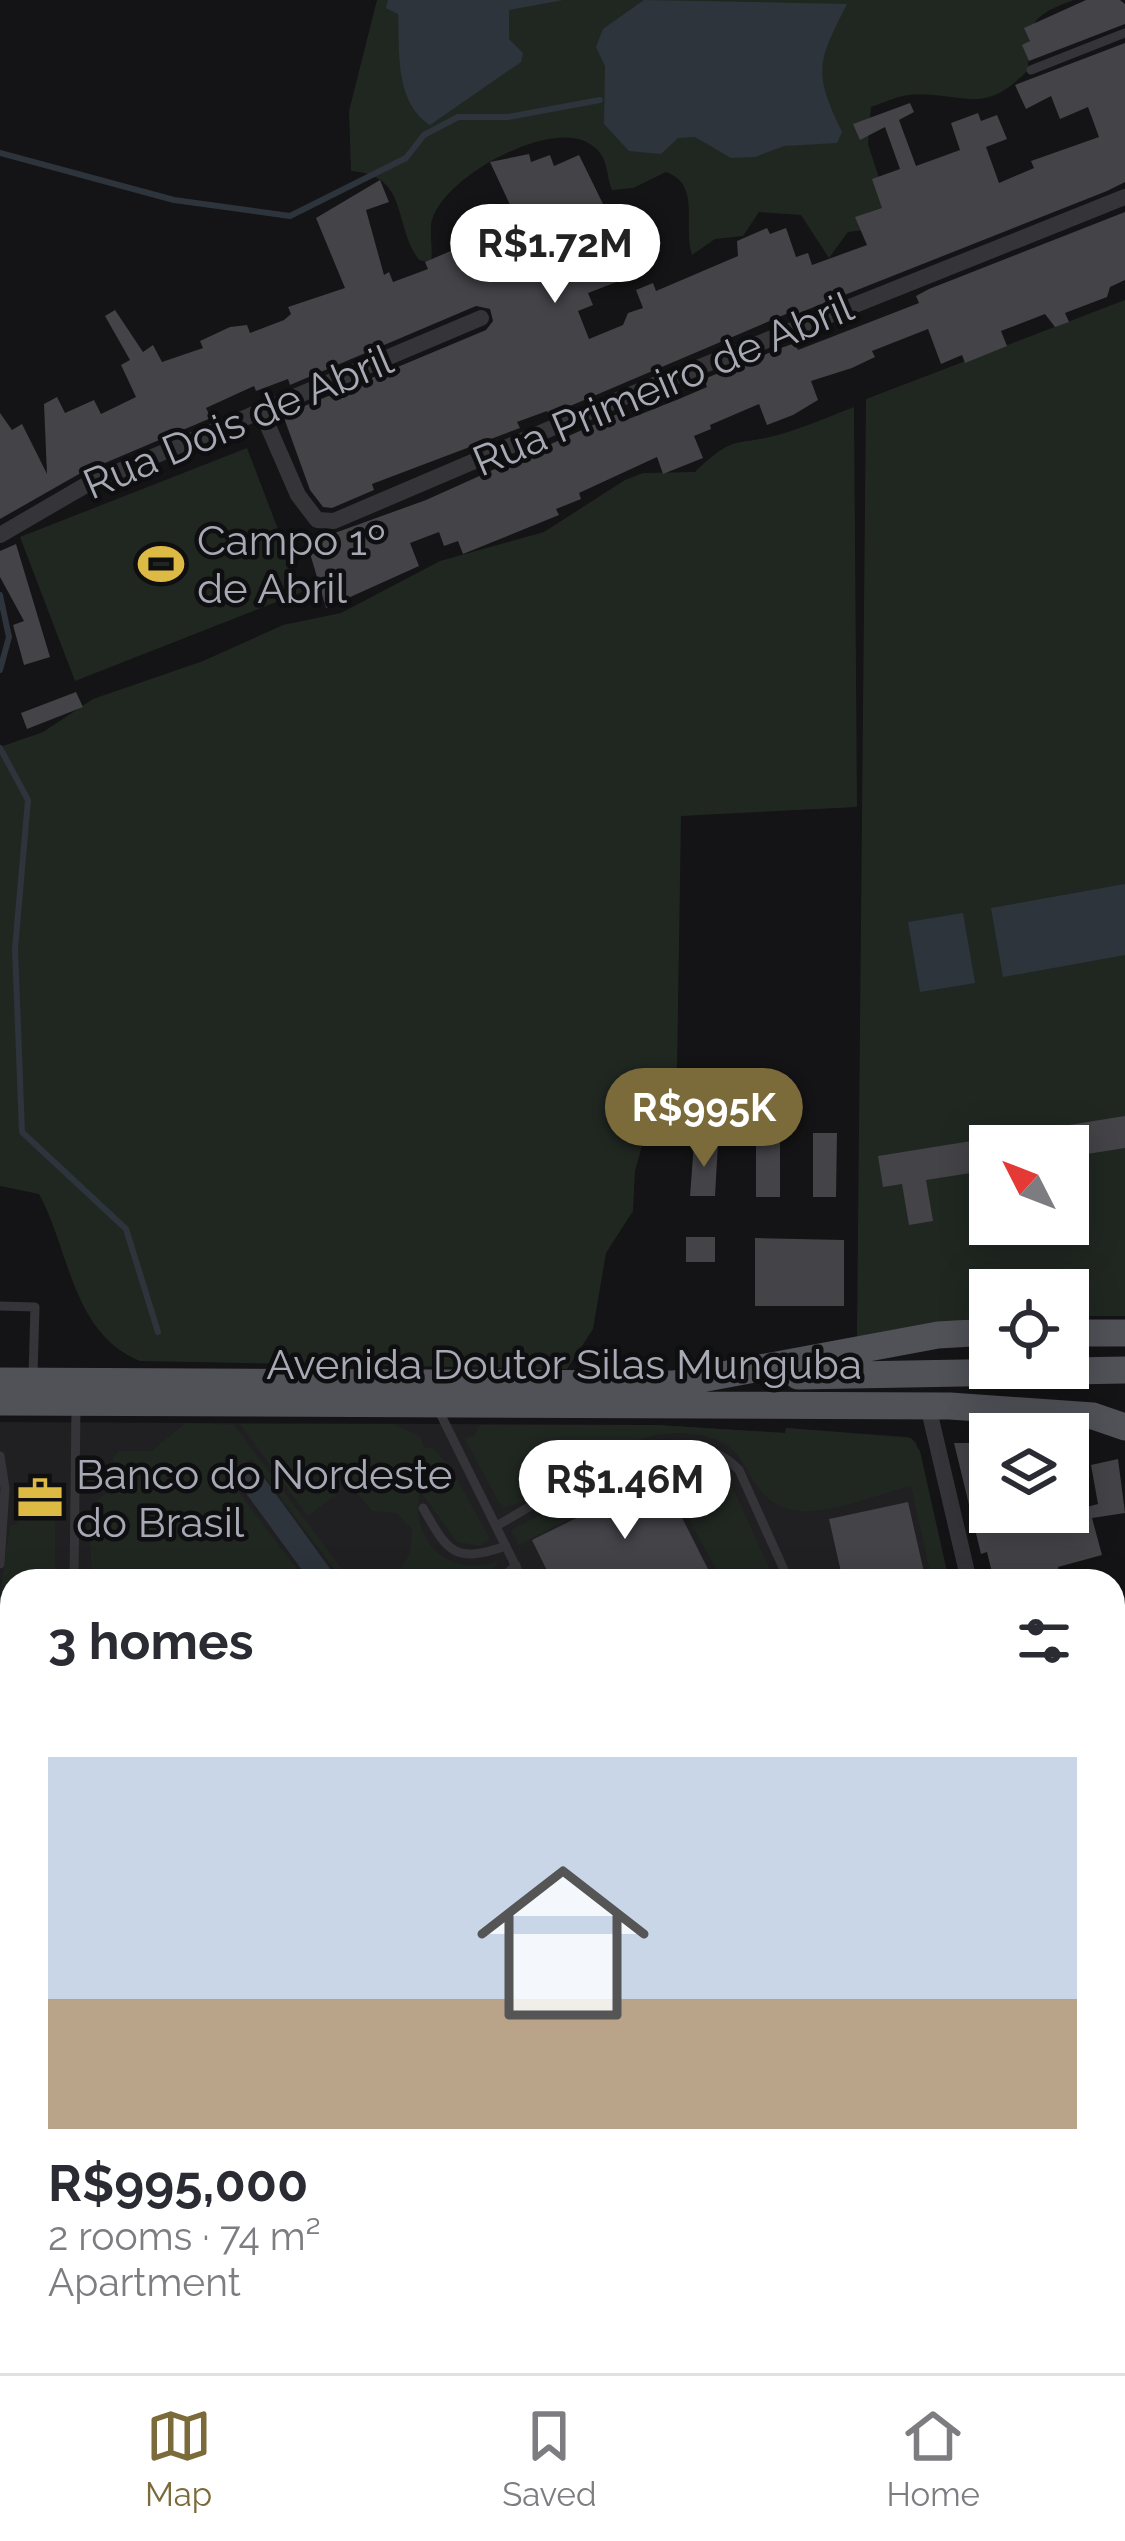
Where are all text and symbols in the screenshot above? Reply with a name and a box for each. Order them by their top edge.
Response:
pin: R$1.72M [444,204,666,306]
text: R$1.72M [477,220,633,266]
street label: Rua Primeiro de Abril [466,282,861,486]
street label: Rua Dois de Abril [76,335,400,509]
place label: Campo 1º de Abril [197,516,386,613]
sports icon: Campo 1º de Abril [136,539,186,589]
pin: R$995K [606,1068,802,1170]
text: R$995K [632,1084,776,1130]
north arrow [969,1125,1089,1245]
map controls [969,1125,1089,1533]
button: locate [969,1269,1089,1389]
street label: Avenida Doutor Silas Munguba [266,1340,862,1389]
button: layers [969,1413,1089,1533]
pin: R$1.46M [514,1440,736,1542]
place label: Banco do Nordeste do Brasil [76,1450,452,1547]
text: R$1.46M [546,1456,704,1502]
office icon: Banco do Nordeste do Brasil [15,1473,65,1523]
icon: filters [1011,1608,1077,1674]
text: 3 homes [48,1611,254,1671]
icon: home [455,1835,671,2051]
text: R$995,000 [48,2153,308,2213]
text: 2 rooms · 74 m² [48,2213,321,2259]
text: Apartment [48,2259,241,2305]
tab: Map [145,2403,212,2514]
tab: Saved [502,2403,597,2514]
tab: Home [887,2403,980,2514]

